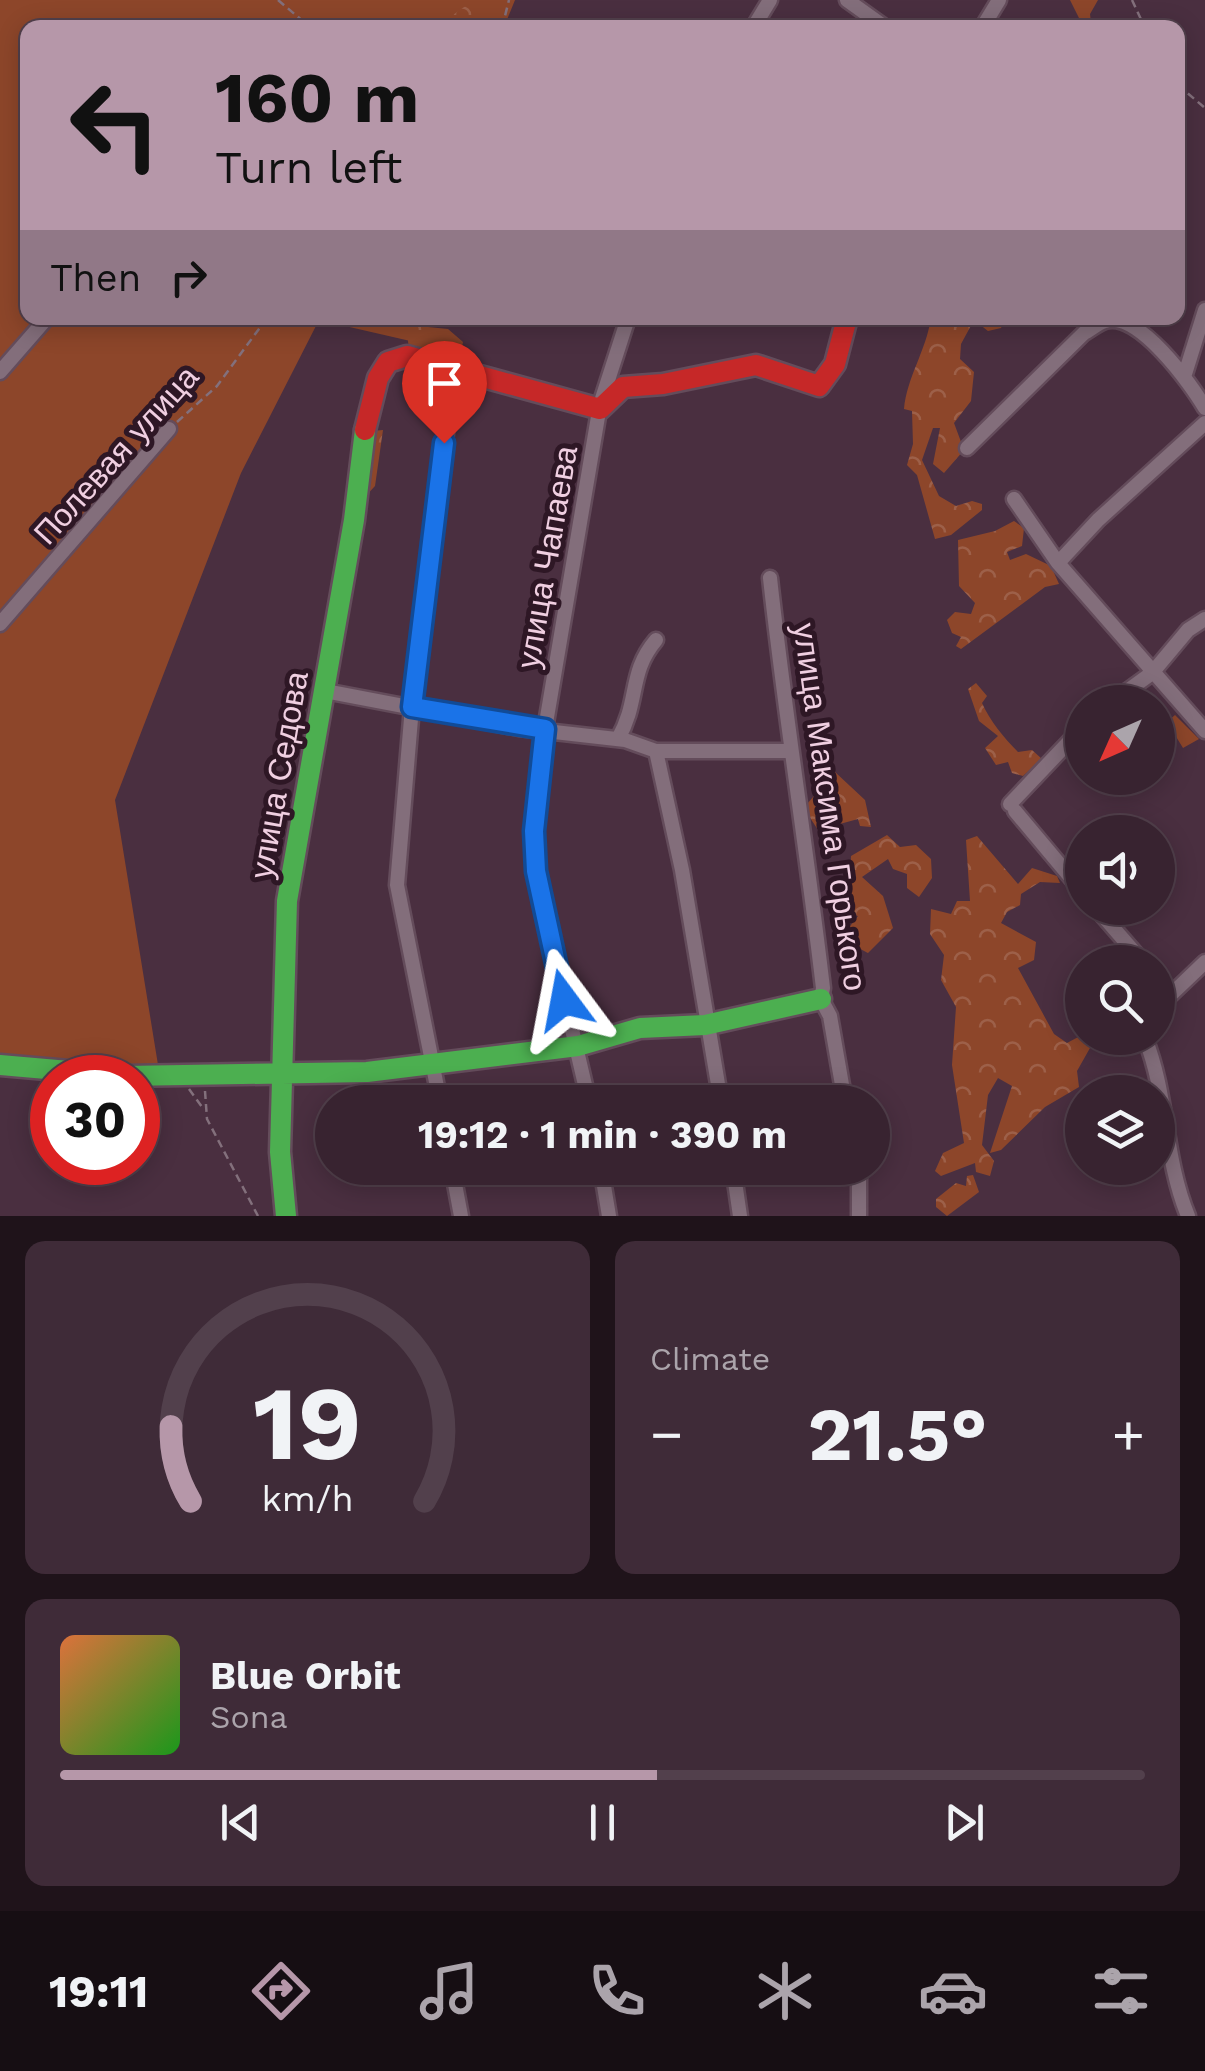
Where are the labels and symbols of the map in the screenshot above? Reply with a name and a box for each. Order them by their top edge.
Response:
pin [402,341,487,444]
street label: Полевая улица [26,358,206,552]
street label: улица Чапаева [509,443,585,671]
street label: улица Максима Горького [785,621,875,993]
street label: улица Седова [242,668,316,882]
north arrow [1065,685,1175,795]
position arrow [512,948,616,1052]
speed limit sign: 30 [30,1055,160,1185]

